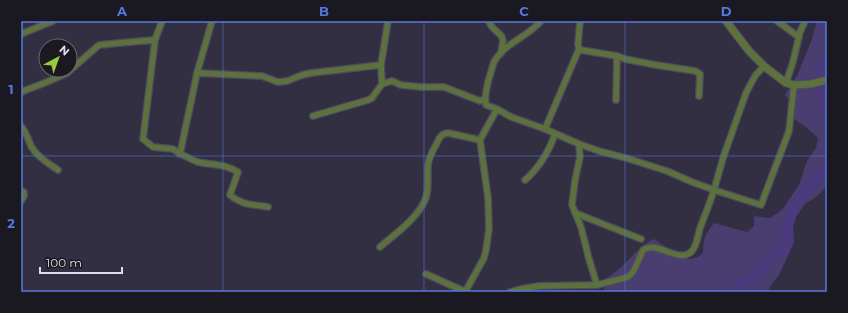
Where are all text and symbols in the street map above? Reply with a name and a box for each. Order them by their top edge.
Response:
text: A [116,3,128,19]
text: B [319,3,329,19]
text: C [519,3,529,19]
text: D [721,3,732,19]
north arrow [38,38,78,78]
text: N [57,42,73,59]
text: 1 [8,81,14,97]
text: 2 [7,215,15,231]
scale bar [40,249,122,275]
text: 100 m [46,255,82,270]

